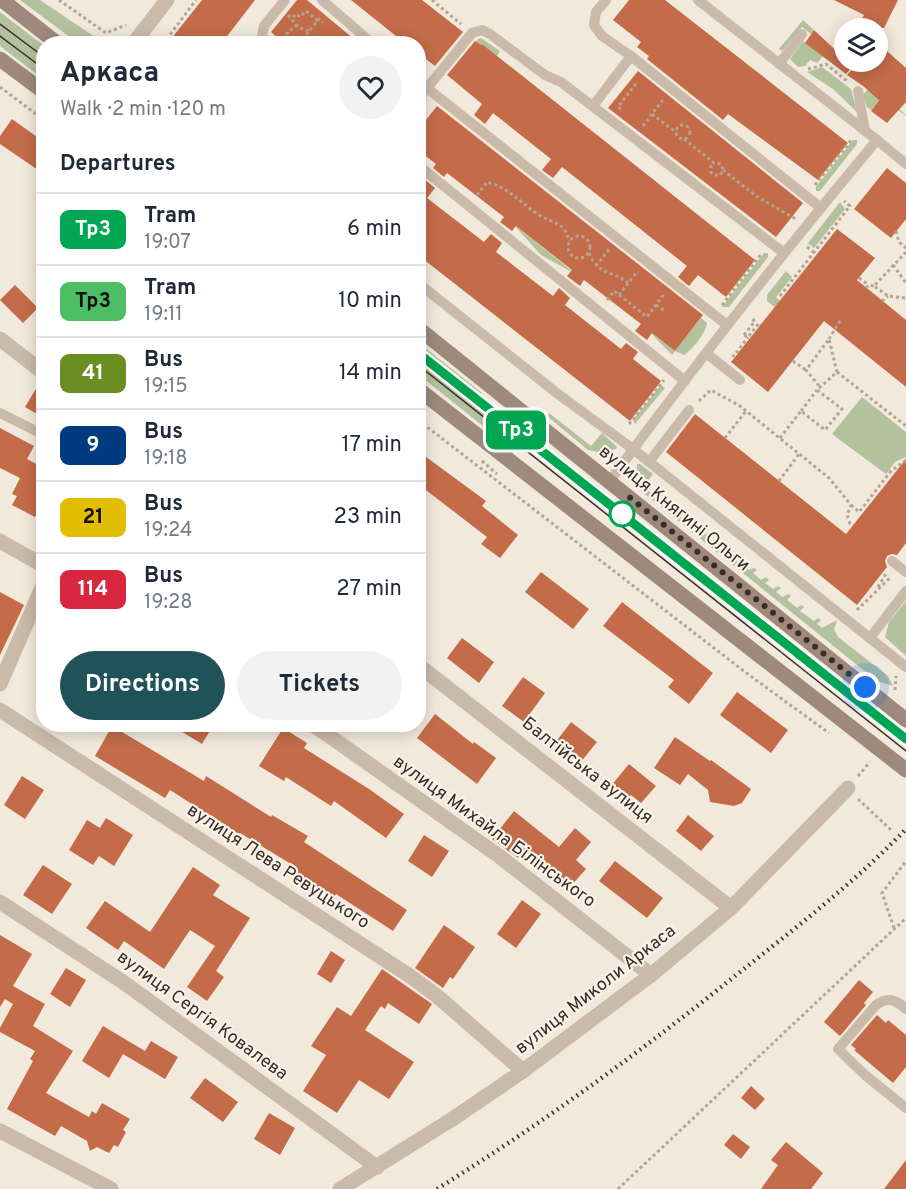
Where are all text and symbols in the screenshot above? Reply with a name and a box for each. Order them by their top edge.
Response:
map controls [834,18,888,72]
button: layers [834,18,888,72]
text: Аркаса [60,56,159,92]
button: heart [339,56,402,119]
text: Walk · 2 min · 120 m [60,97,226,123]
text: Departures [60,151,176,178]
text: Tram [144,203,196,230]
text: Тр3 [75,216,111,243]
text: 6 min [347,216,402,243]
text: 19:07 [144,230,191,256]
text: Tram [144,275,196,302]
text: Тр3 [75,288,111,315]
text: 10 min [338,288,402,315]
text: 19:11 [144,302,183,328]
text: Bus [144,347,183,374]
text: 41 [82,360,104,387]
text: 14 min [339,360,402,387]
text: 19:15 [144,374,188,400]
line badge: Тр3 [482,410,550,450]
text: Тр3 [498,417,534,444]
text: Bus [144,419,183,446]
text: 9 [87,432,99,459]
text: 17 min [342,432,402,459]
street label: вулиця Княгині Ольги [594,441,754,577]
text: 19:18 [144,446,188,472]
text: Bus [144,491,183,518]
unlabelled marker [609,501,635,527]
text: 21 [82,504,104,531]
text: 23 min [334,504,402,531]
text: 19:24 [144,518,192,544]
text: Bus [144,563,183,590]
text: 114 [78,576,108,603]
text: 27 min [336,576,402,603]
text: 19:28 [144,590,192,616]
button: Directions [60,651,225,720]
button: Tickets [237,651,402,720]
your location [850,672,880,702]
street label: Балтійська вулиця [517,712,657,830]
street label: вулиця Михайла Білінського [388,751,600,913]
street label: вулиця Лева Ревуцького [182,799,374,935]
street label: вулиця Миколи Аркаса [511,920,681,1060]
street label: вулиця Сергія Ковалева [112,946,292,1086]

